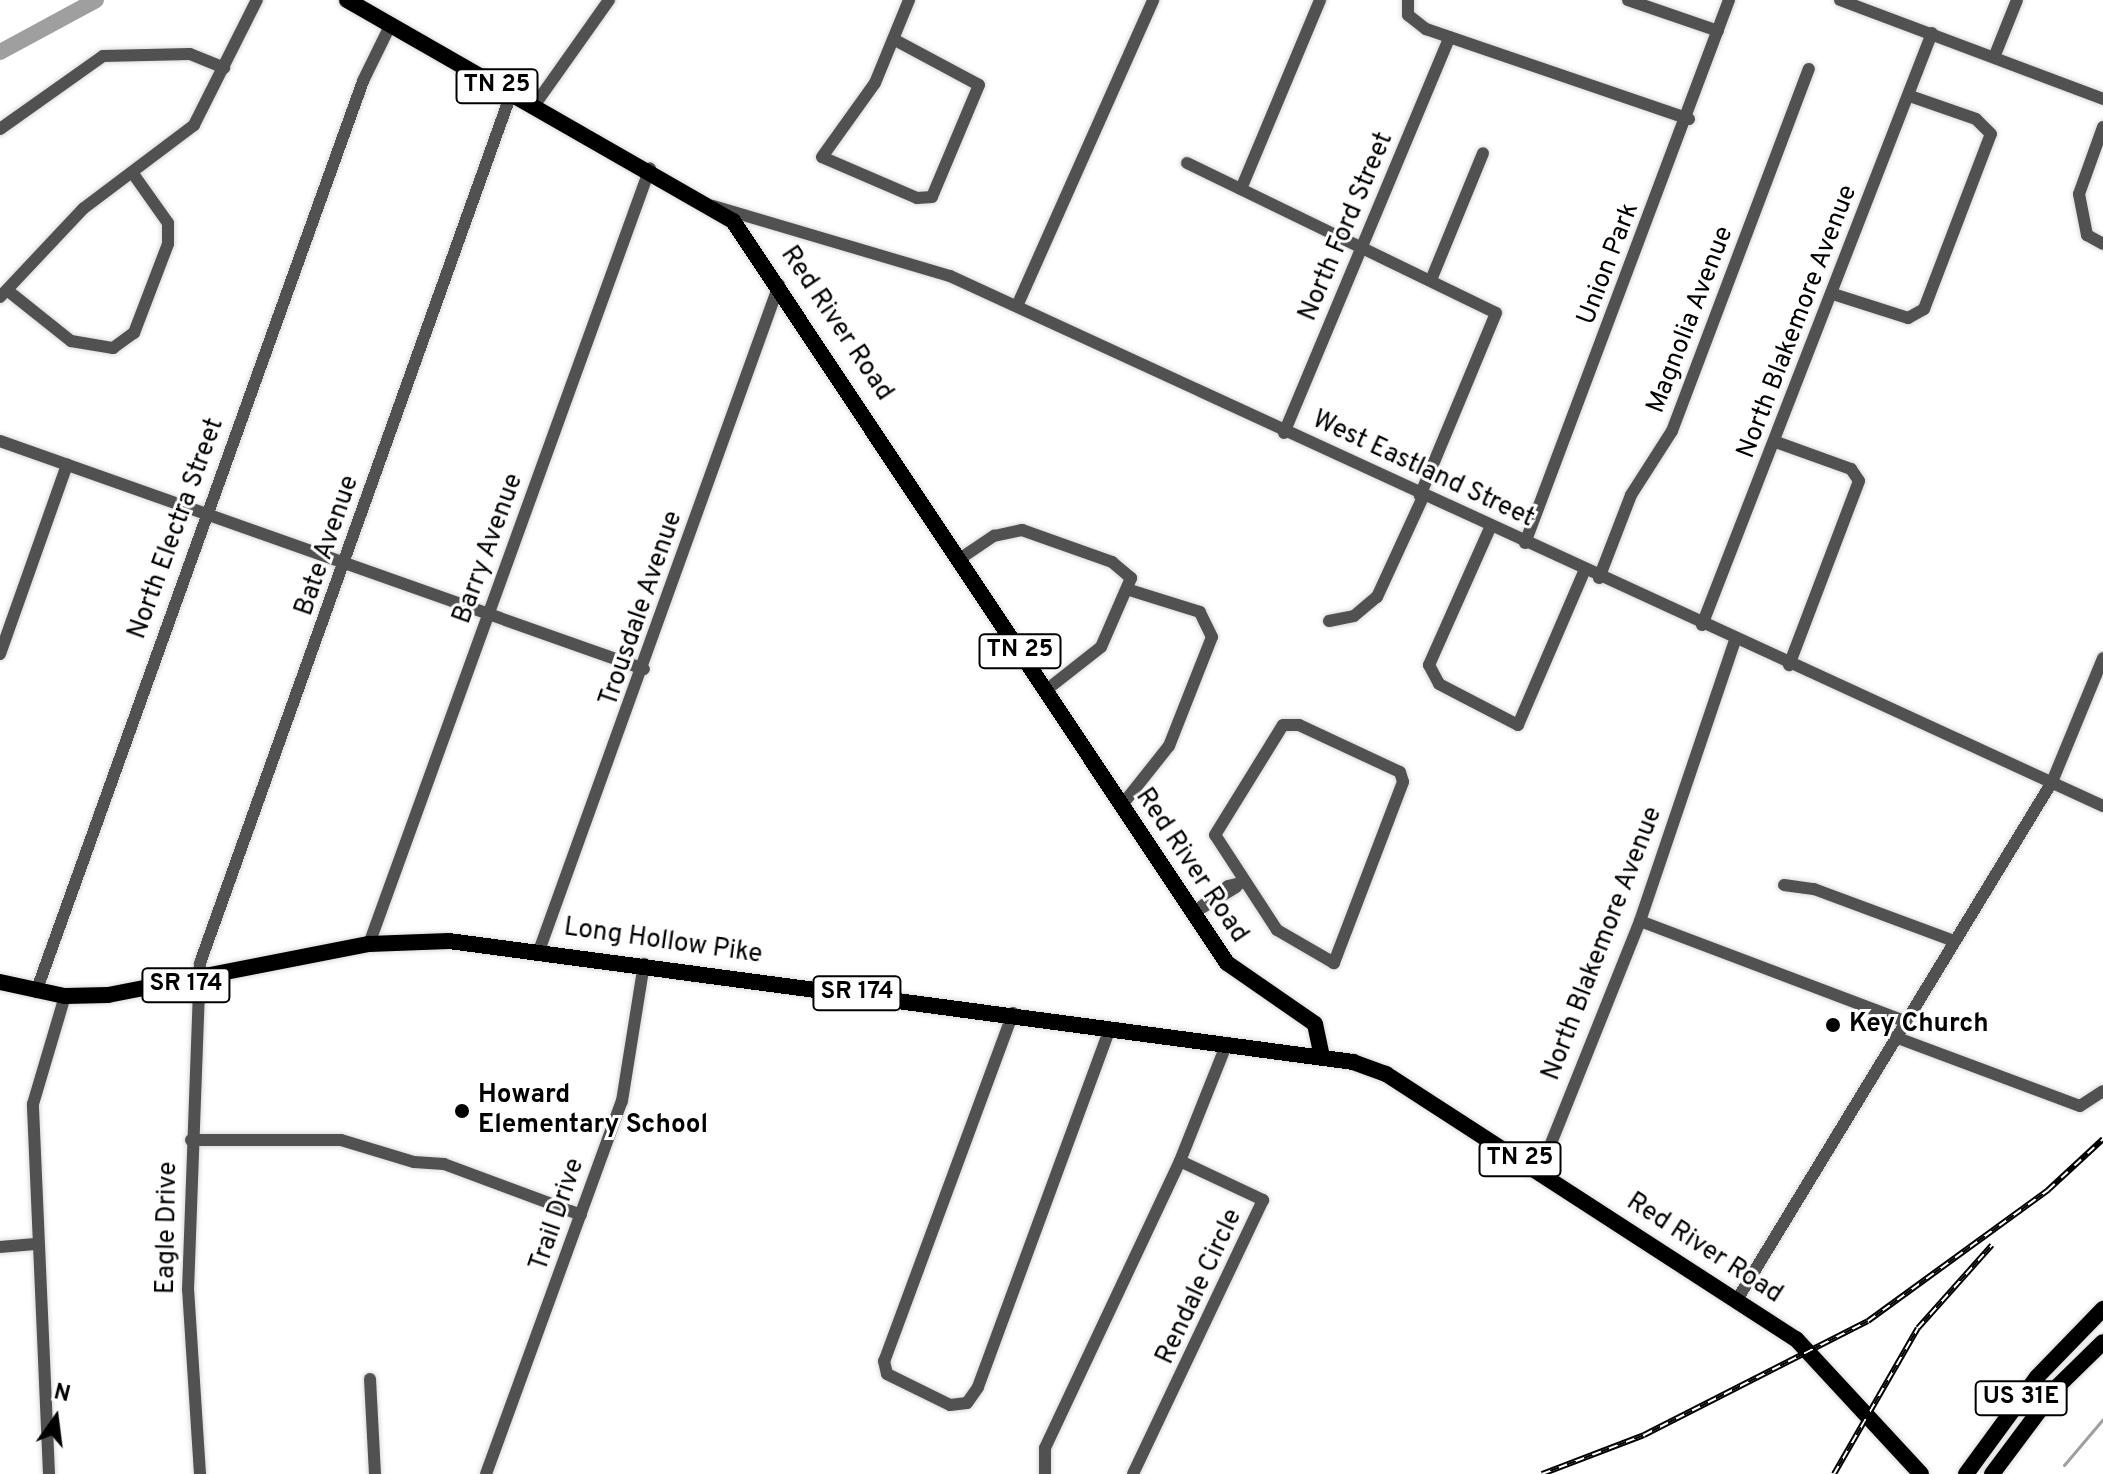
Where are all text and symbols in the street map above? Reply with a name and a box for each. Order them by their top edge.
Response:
road number: TN 25 [455,66,539,106]
street label: North Ford Street [1293,128,1401,326]
street label: North Blakemore Avenue [1731,180,1865,464]
street label: Union Park [1572,199,1646,329]
street label: Magnolia Avenue [1641,222,1741,418]
street label: Red River Road [773,241,899,407]
street label: West Eastland Street [1307,405,1539,535]
street label: North Electra Street [123,414,231,644]
street label: Barry Avenue [447,469,531,629]
street label: Bate Avenue [289,471,367,621]
street label: Trousdale Avenue [594,507,690,711]
road number: TN 25 [978,631,1062,671]
street label: Red River Road [1128,783,1254,949]
street label: North Blakemore Avenue [1536,802,1670,1086]
street label: Long Hollow Pike [562,913,764,971]
road number: SR 174 [140,965,232,1005]
road number: SR 174 [811,973,903,1013]
place label: Key Church [1849,1009,1989,1041]
marker: Key Church [1824,1016,1842,1034]
place label: Howard Elementary School [478,1080,708,1142]
marker: Howard Elementary School [453,1102,471,1120]
road number: TN 25 [1478,1139,1562,1179]
street label: Trail Drive [524,1154,592,1276]
street label: Eagle Drive [151,1161,185,1295]
street label: Red River Road [1620,1187,1788,1311]
street label: Rendale Circle [1150,1204,1250,1370]
north arrow [16,1378,96,1458]
road number: US 31E [1973,1378,2069,1418]
text: N [51,1379,73,1409]

